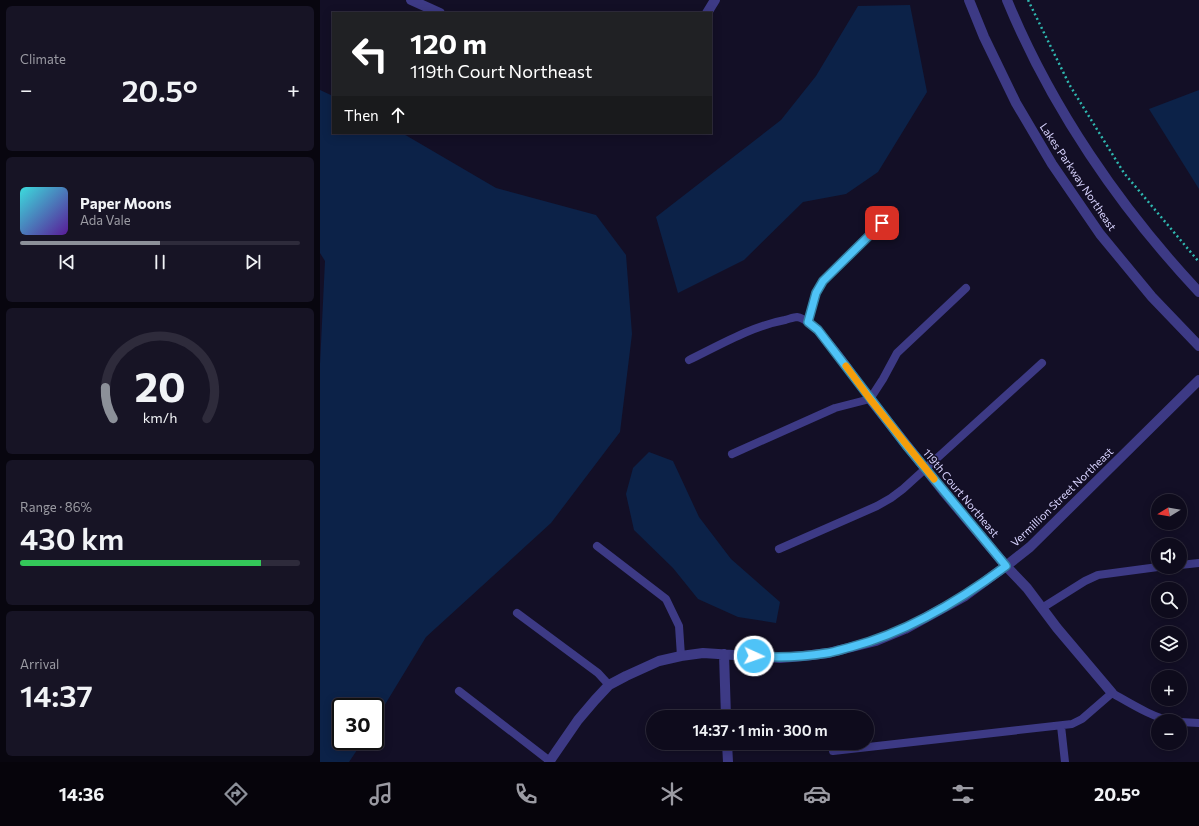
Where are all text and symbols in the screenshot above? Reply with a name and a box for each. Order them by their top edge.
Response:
text: 120 m [410,26,487,60]
icon: left [344,28,396,80]
text: Climate [20,51,66,67]
text: 119th Court Northeast [410,60,592,82]
text: 20.5° [122,71,198,108]
text: − [20,76,33,103]
text: + [287,76,300,103]
icon: ahead [387,104,409,126]
text: Then [344,106,379,124]
street label: Lakes Parkway Northeast [1038,120,1120,233]
text: Paper Moons [80,194,171,212]
pin [865,206,899,240]
text: Ada Vale [80,212,131,228]
icon: arrive [871,212,893,234]
icon: previous [56,251,78,273]
icon: pause [149,251,171,273]
icon: next [242,251,264,273]
text: 20 [134,360,186,411]
text: km/h [143,408,177,426]
street label: Vermillion Street Northeast [1008,444,1116,549]
street label: 119th Court Northeast [921,446,1002,540]
north arrow [1151,494,1187,530]
map controls [1151,494,1187,750]
text: Range · 86% [20,499,92,515]
text: 430 km [20,519,124,556]
button: sound [1151,538,1187,574]
button: search [1151,582,1187,618]
button: layers [1151,626,1187,662]
position arrow [733,635,775,677]
text: Arrival [20,656,59,672]
button: + [1151,670,1187,706]
text: 14:37 [20,676,93,713]
speed limit sign: 30 [332,698,384,750]
button: − [1151,714,1187,750]
text: 14:37 · 1 min · 300 m [692,721,828,739]
icon: directions [222,780,250,808]
icon: music [367,780,395,808]
icon: phone [512,780,540,808]
icon: climate [658,780,686,808]
icon: car [803,780,831,808]
icon: filters [949,780,977,808]
text: 14:36 [59,783,104,805]
text: 20.5° [1094,783,1140,805]

